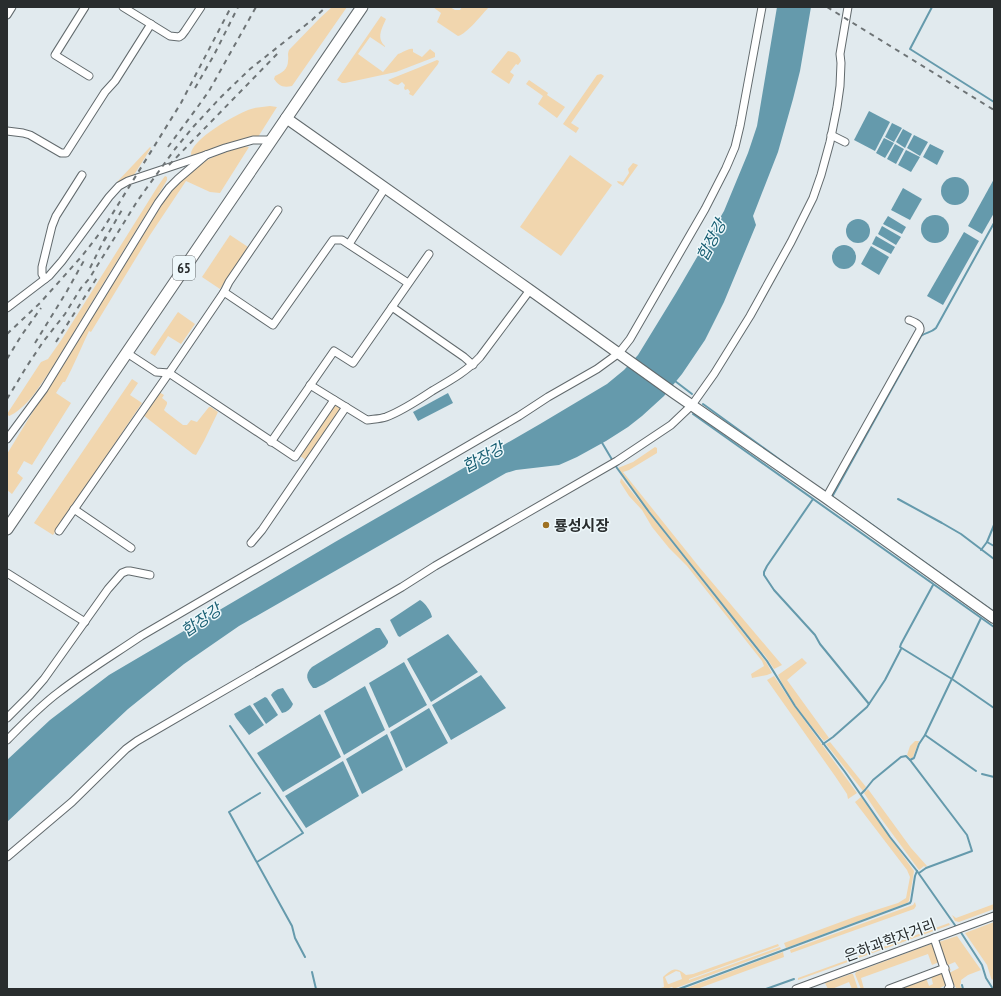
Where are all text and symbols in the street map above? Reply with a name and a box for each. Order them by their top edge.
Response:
water label: 합장강 [692,214,731,264]
road number: 65 [173,256,195,280]
water label: 합장강 [459,437,509,476]
place label: 룡성시장 [554,516,609,535]
marker: 룡성시장 [541,520,551,530]
water label: 합장강 [177,598,227,641]
street label: 은하과학자거리 [841,915,939,965]

